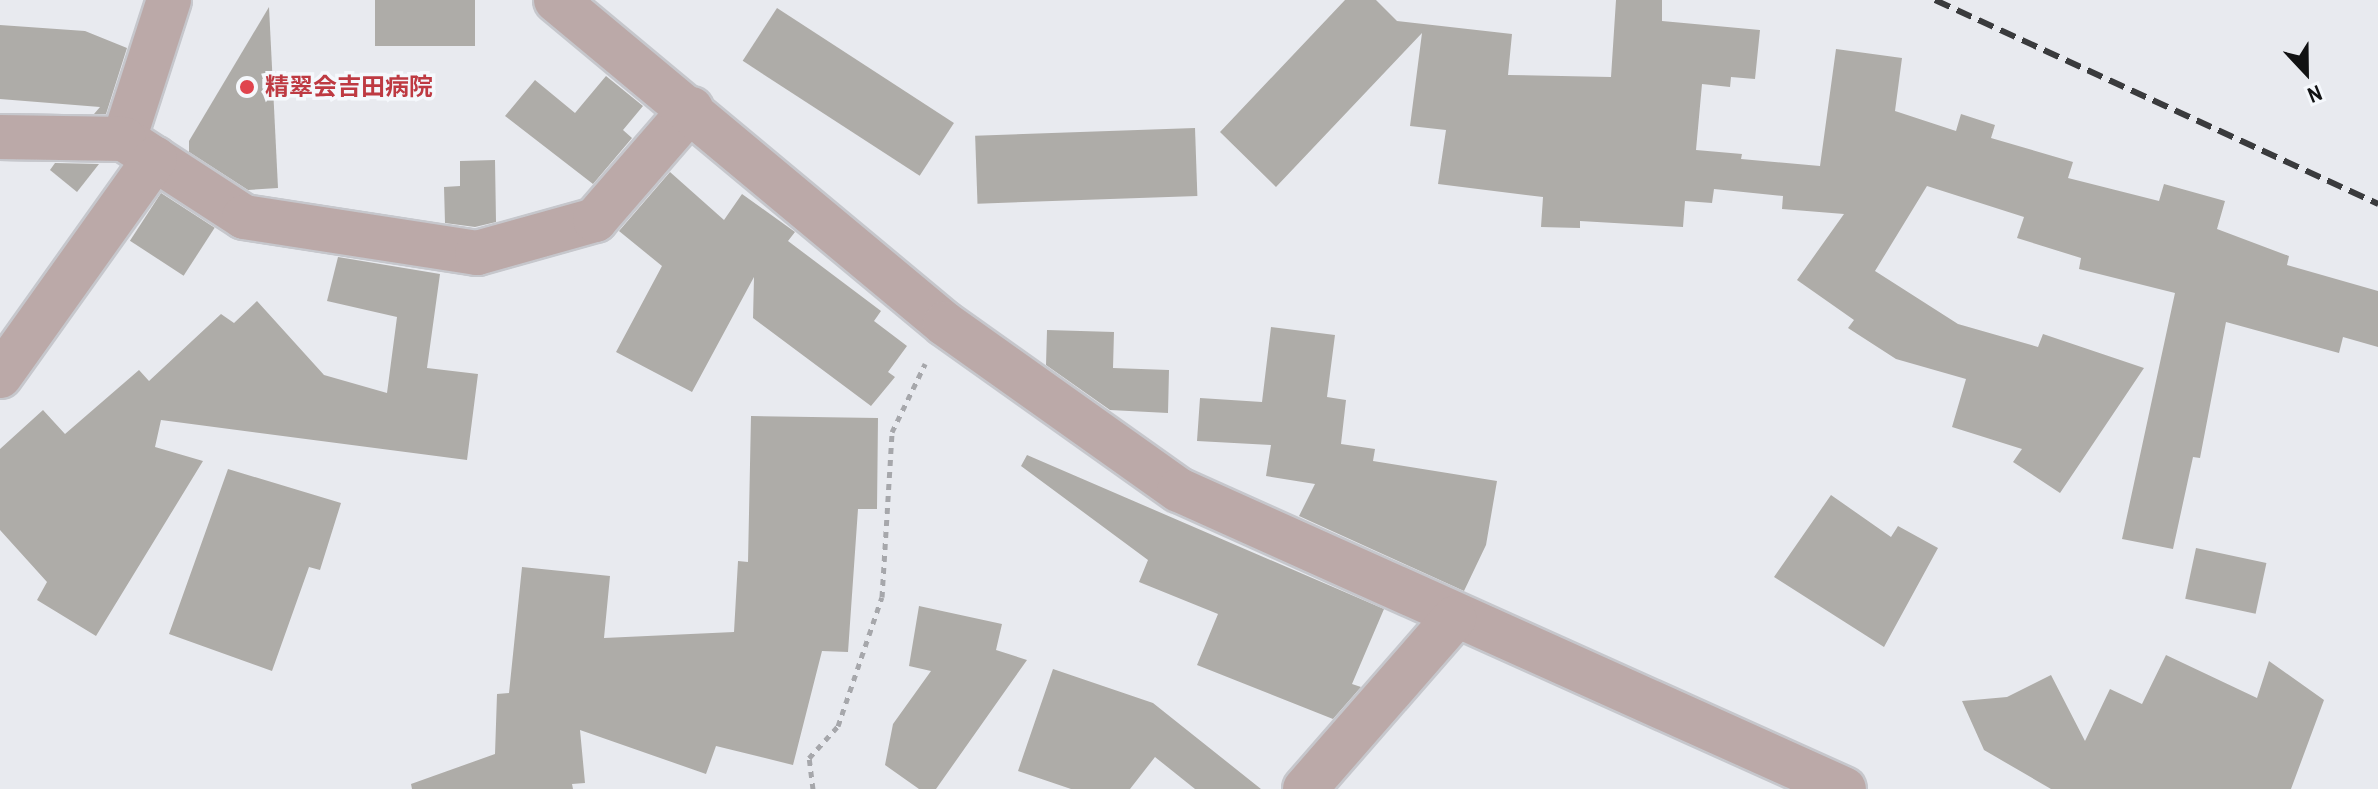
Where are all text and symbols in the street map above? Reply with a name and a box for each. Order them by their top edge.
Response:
north arrow [2266,32,2346,112]
place label: 精翠会吉田病院 [265,73,433,101]
marker: 精翠会吉田病院 [236,76,258,98]
text: N [2303,78,2327,111]

